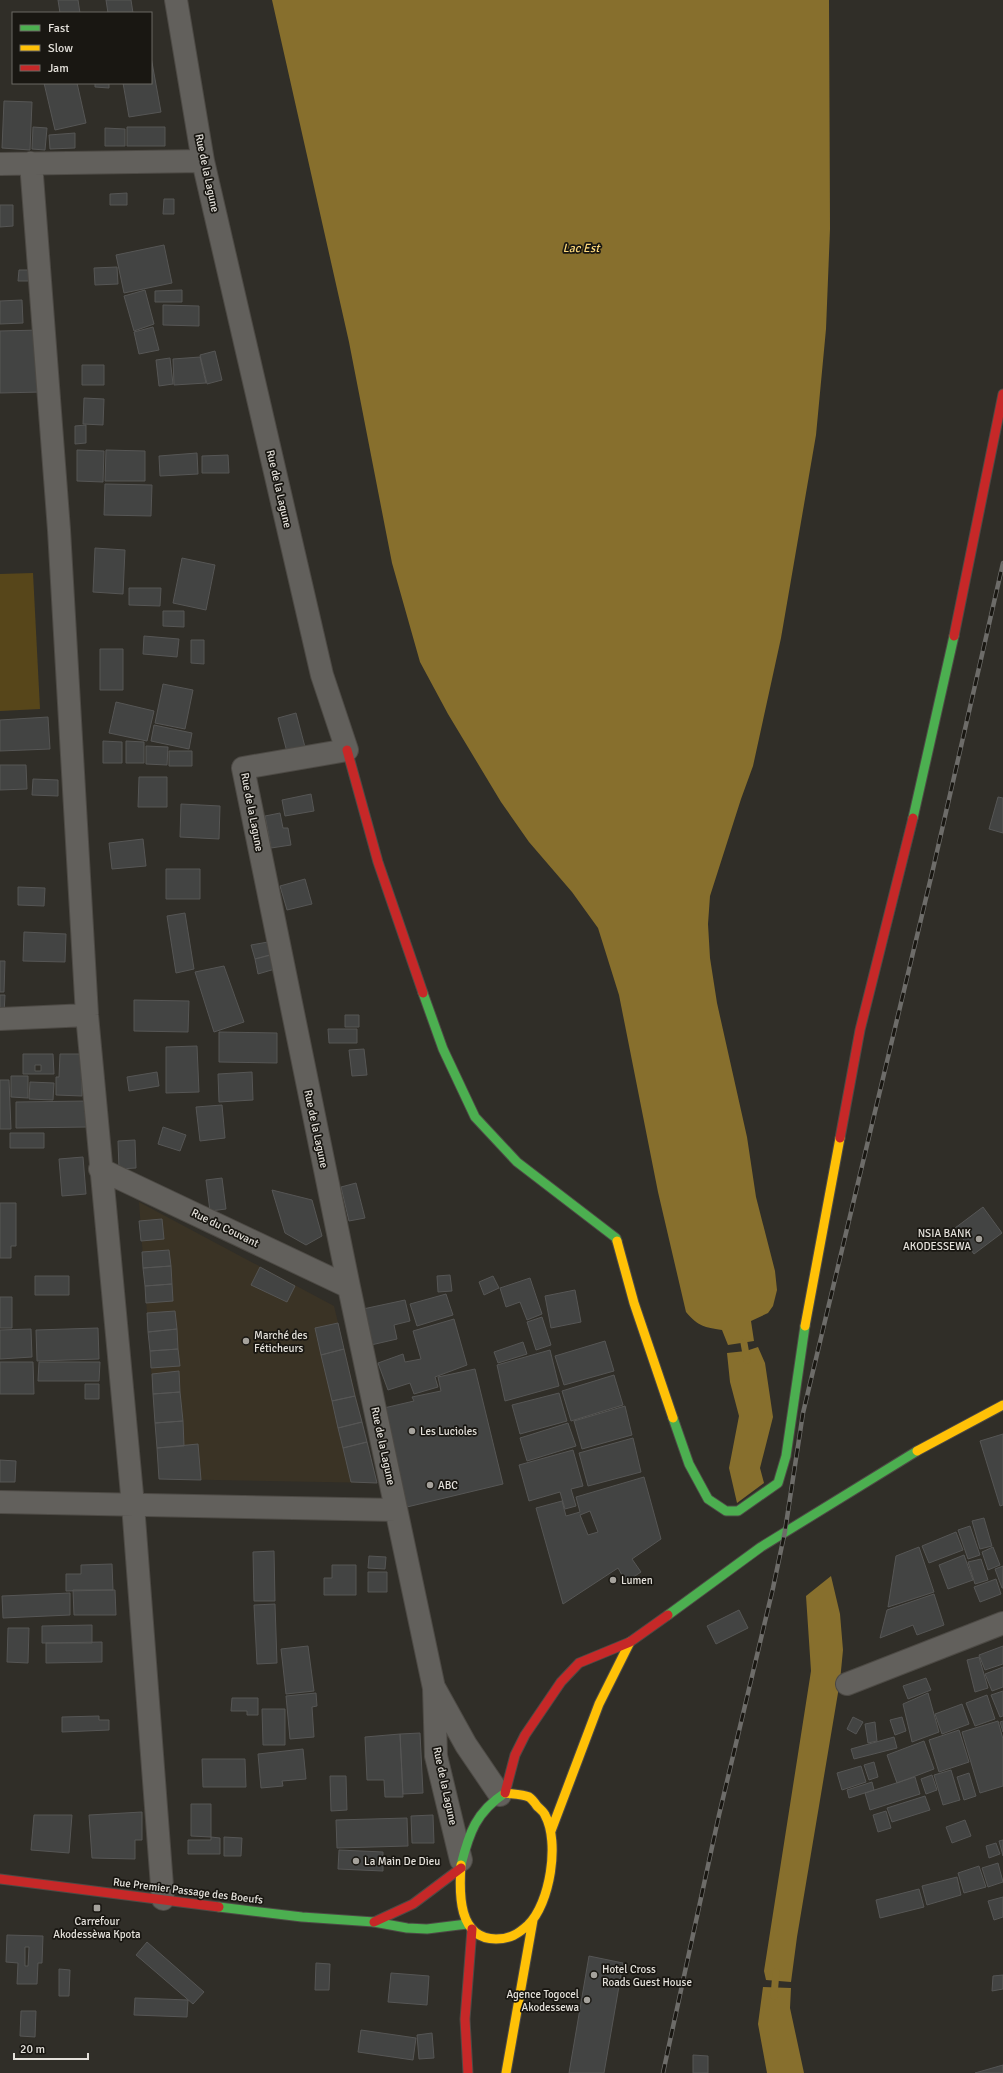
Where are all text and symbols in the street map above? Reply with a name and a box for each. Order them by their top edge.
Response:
legend [12,12,152,84]
text: Fast [48,21,69,36]
text: Slow [48,41,73,56]
text: Jam [48,61,69,76]
street label: Rue de la Lagune [192,133,222,213]
water label: Lac Est [563,241,601,256]
street label: Rue de la Lagune [264,449,294,529]
street label: Rue de la Lagune [238,772,266,852]
street label: Rue de la Lagune [301,1089,331,1169]
street label: Rue du Couvant [189,1206,261,1250]
place label: NSIA BANK AKODESSEWA [903,1227,971,1253]
marker: NSIA BANK AKODESSEWA [974,1234,984,1244]
place label: Marché des Féticheurs [254,1329,308,1355]
marker: Marché des Féticheurs [241,1336,251,1346]
street label: Rue de la Lagune [368,1406,398,1486]
place label: Les Lucioles [420,1425,477,1438]
marker: Les Lucioles [407,1426,417,1436]
place label: ABC [438,1479,458,1492]
marker: ABC [425,1480,435,1490]
place label: Lumen [621,1574,653,1587]
marker: Lumen [608,1575,618,1585]
street label: Rue de la Lagune [430,1746,460,1826]
place label: La Main De Dieu [364,1855,440,1868]
marker: La Main De Dieu [351,1856,361,1866]
street label: Rue Premier Passage des Boeufs [112,1875,264,1907]
marker: Carrefour Akodessèwa Kpota [92,1903,102,1913]
place label: Carrefour Akodessèwa Kpota [53,1915,141,1941]
place label: Hotel Cross Roads Guest House [602,1963,692,1989]
marker: Hotel Cross Roads Guest House [589,1970,599,1980]
place label: Agence Togocel Akodessewa [506,1988,579,2014]
marker: Agence Togocel Akodessewa [582,1995,592,2005]
scale bar [14,2035,88,2061]
text: 20 m [20,2042,45,2057]

